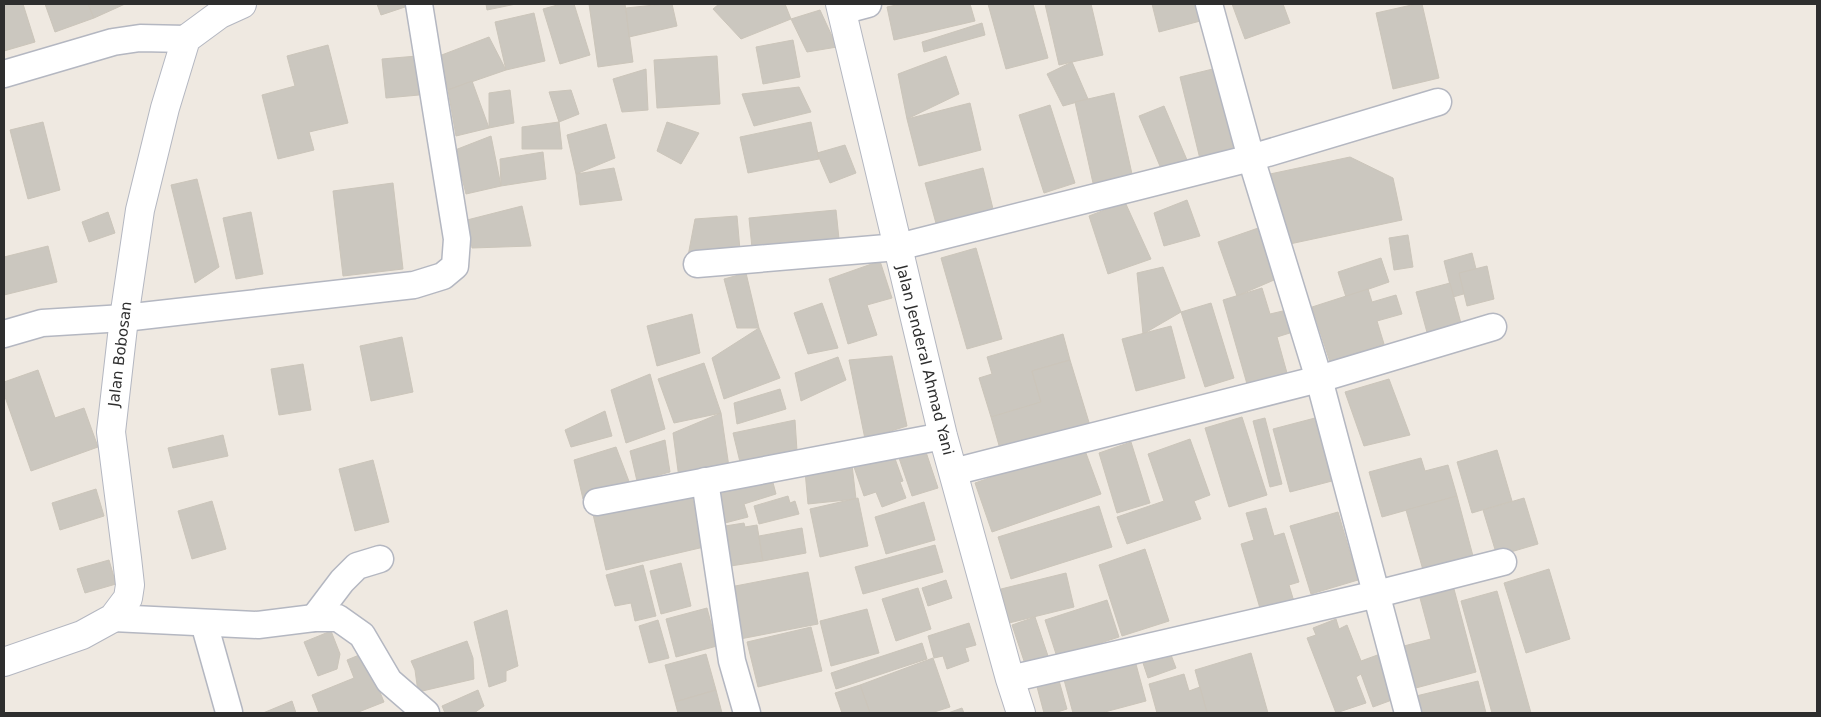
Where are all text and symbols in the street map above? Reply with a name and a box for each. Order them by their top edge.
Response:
street label: Jalan Jenderal Ahmad Yani [892,262,957,457]
street label: Jalan Bobosan [104,300,135,409]

